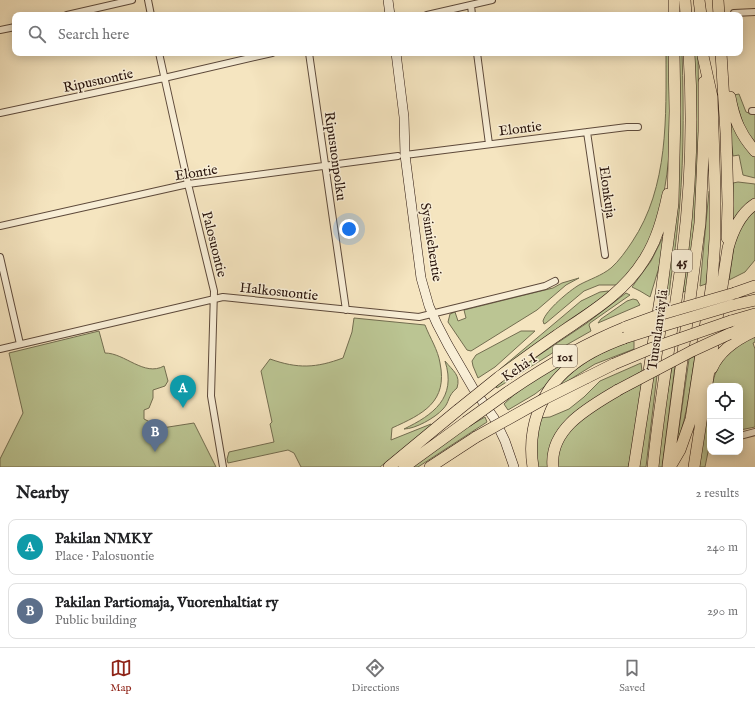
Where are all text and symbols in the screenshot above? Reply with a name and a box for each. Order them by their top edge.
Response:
search box [12,12,743,56]
icon: search [26,23,48,45]
text: Search here [58,25,129,44]
street label: Ripusuontie [62,65,135,97]
street label: Ripusuonpolku [320,110,350,202]
street label: Elontie [498,117,543,141]
street label: Elontie [173,161,220,185]
street label: Elonkuja [594,165,620,220]
street label: Sysimiehentie [416,201,446,283]
street label: Palosuontie [197,209,231,280]
your location [339,219,359,239]
road number: 45 [672,250,692,272]
street label: Halkosuontie [239,279,320,305]
street label: Tuusulanväylä [643,288,673,372]
road number: 101 [553,345,577,367]
street label: Kehä I [498,349,541,386]
pin: A [170,375,196,408]
map controls [707,383,743,455]
button: locate [707,383,743,419]
pin: B [142,419,168,452]
button: layers [707,419,743,455]
text: Nearby [16,483,69,504]
text: 2 results [695,485,739,502]
text: Pakilan NMKY [55,529,152,548]
text: A [26,539,34,556]
text: 240 m [706,539,738,556]
text: Place · Palosuontie [55,548,154,565]
text: Pakilan Partiomaja, Vuorenhaltiat ry [55,593,278,612]
text: B [26,603,34,620]
text: 290 m [707,603,738,620]
text: Public building [55,612,137,629]
tab: Map [110,657,132,695]
tab: Directions [352,657,399,695]
tab: Saved [619,657,645,695]

